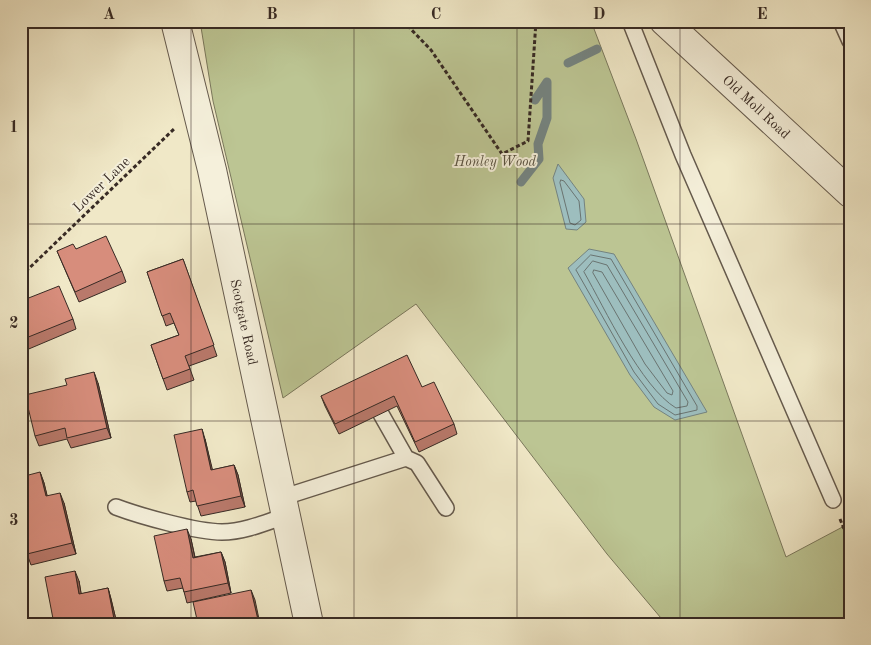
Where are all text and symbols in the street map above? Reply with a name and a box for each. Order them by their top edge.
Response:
text: A [103,7,115,23]
text: B [266,7,278,23]
text: C [431,7,441,23]
text: D [593,7,605,23]
text: E [756,7,768,23]
street label: Old Moll Road [719,73,792,142]
text: 1 [9,120,19,136]
street label: Lower Lane [71,154,133,215]
park label: Honley Wood [453,155,537,170]
street label: Scotgate Road [228,278,260,367]
text: 2 [9,316,19,332]
text: 3 [9,513,19,529]

